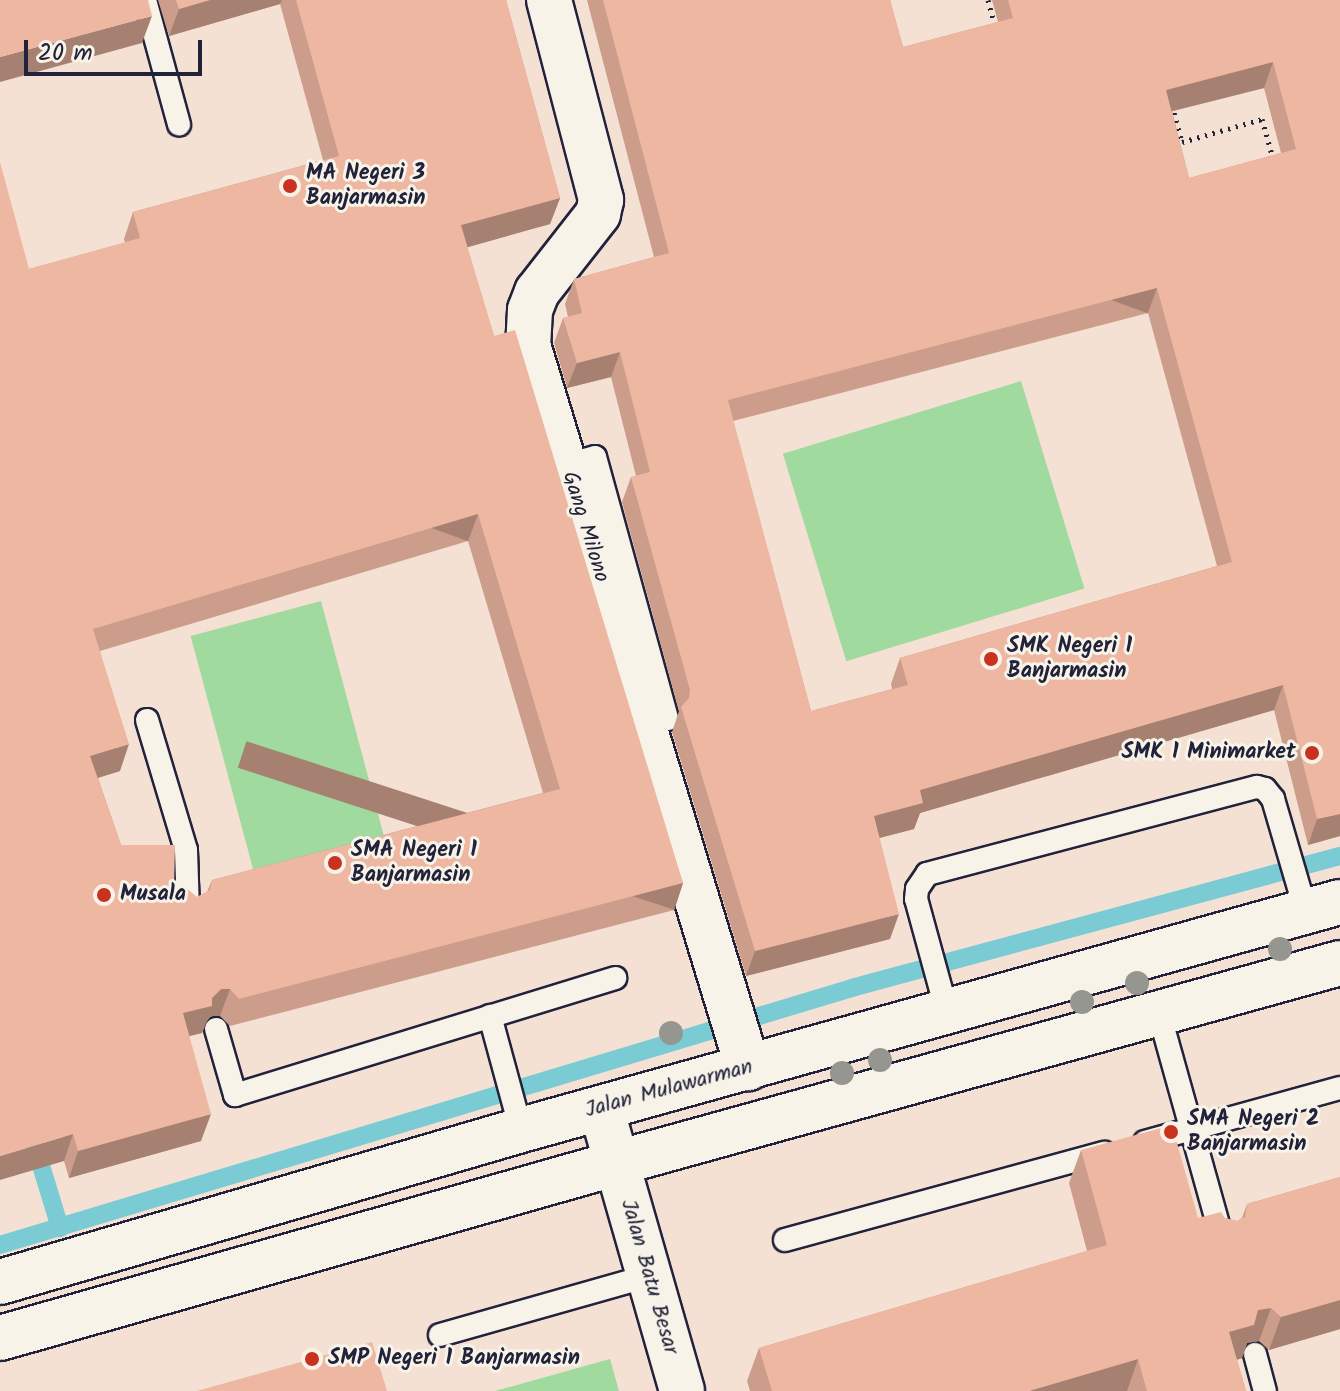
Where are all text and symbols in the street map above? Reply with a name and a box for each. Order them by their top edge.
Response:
scale bar [28,24,206,74]
text: 20 m [38,34,93,73]
place label: MA Negeri 3 Banjarmasin [306,160,425,212]
marker: MA Negeri 3 Banjarmasin [281,177,299,195]
street label: Gang Milono [556,468,614,586]
place label: SMK Negeri 1 Banjarmasin [1007,633,1132,684]
marker: SMK Negeri 1 Banjarmasin [982,650,1000,668]
place label: SMK 1 Minimarket [1121,740,1296,766]
marker: SMK 1 Minimarket [1303,744,1321,762]
place label: SMA Negeri 1 Banjarmasin [351,837,477,888]
marker: SMA Negeri 1 Banjarmasin [326,854,344,872]
place label: Musala [120,882,186,908]
marker: Musala [95,886,113,904]
street label: Jalan Mulawarman [582,1054,756,1124]
place label: SMA Negeri 2 Banjarmasin [1187,1106,1319,1158]
marker: SMA Negeri 2 Banjarmasin [1162,1123,1180,1141]
street label: Jalan Batu Besar [614,1196,684,1358]
place label: SMP Negeri 1 Banjarmasin [328,1346,580,1372]
marker: SMP Negeri 1 Banjarmasin [303,1350,321,1368]

